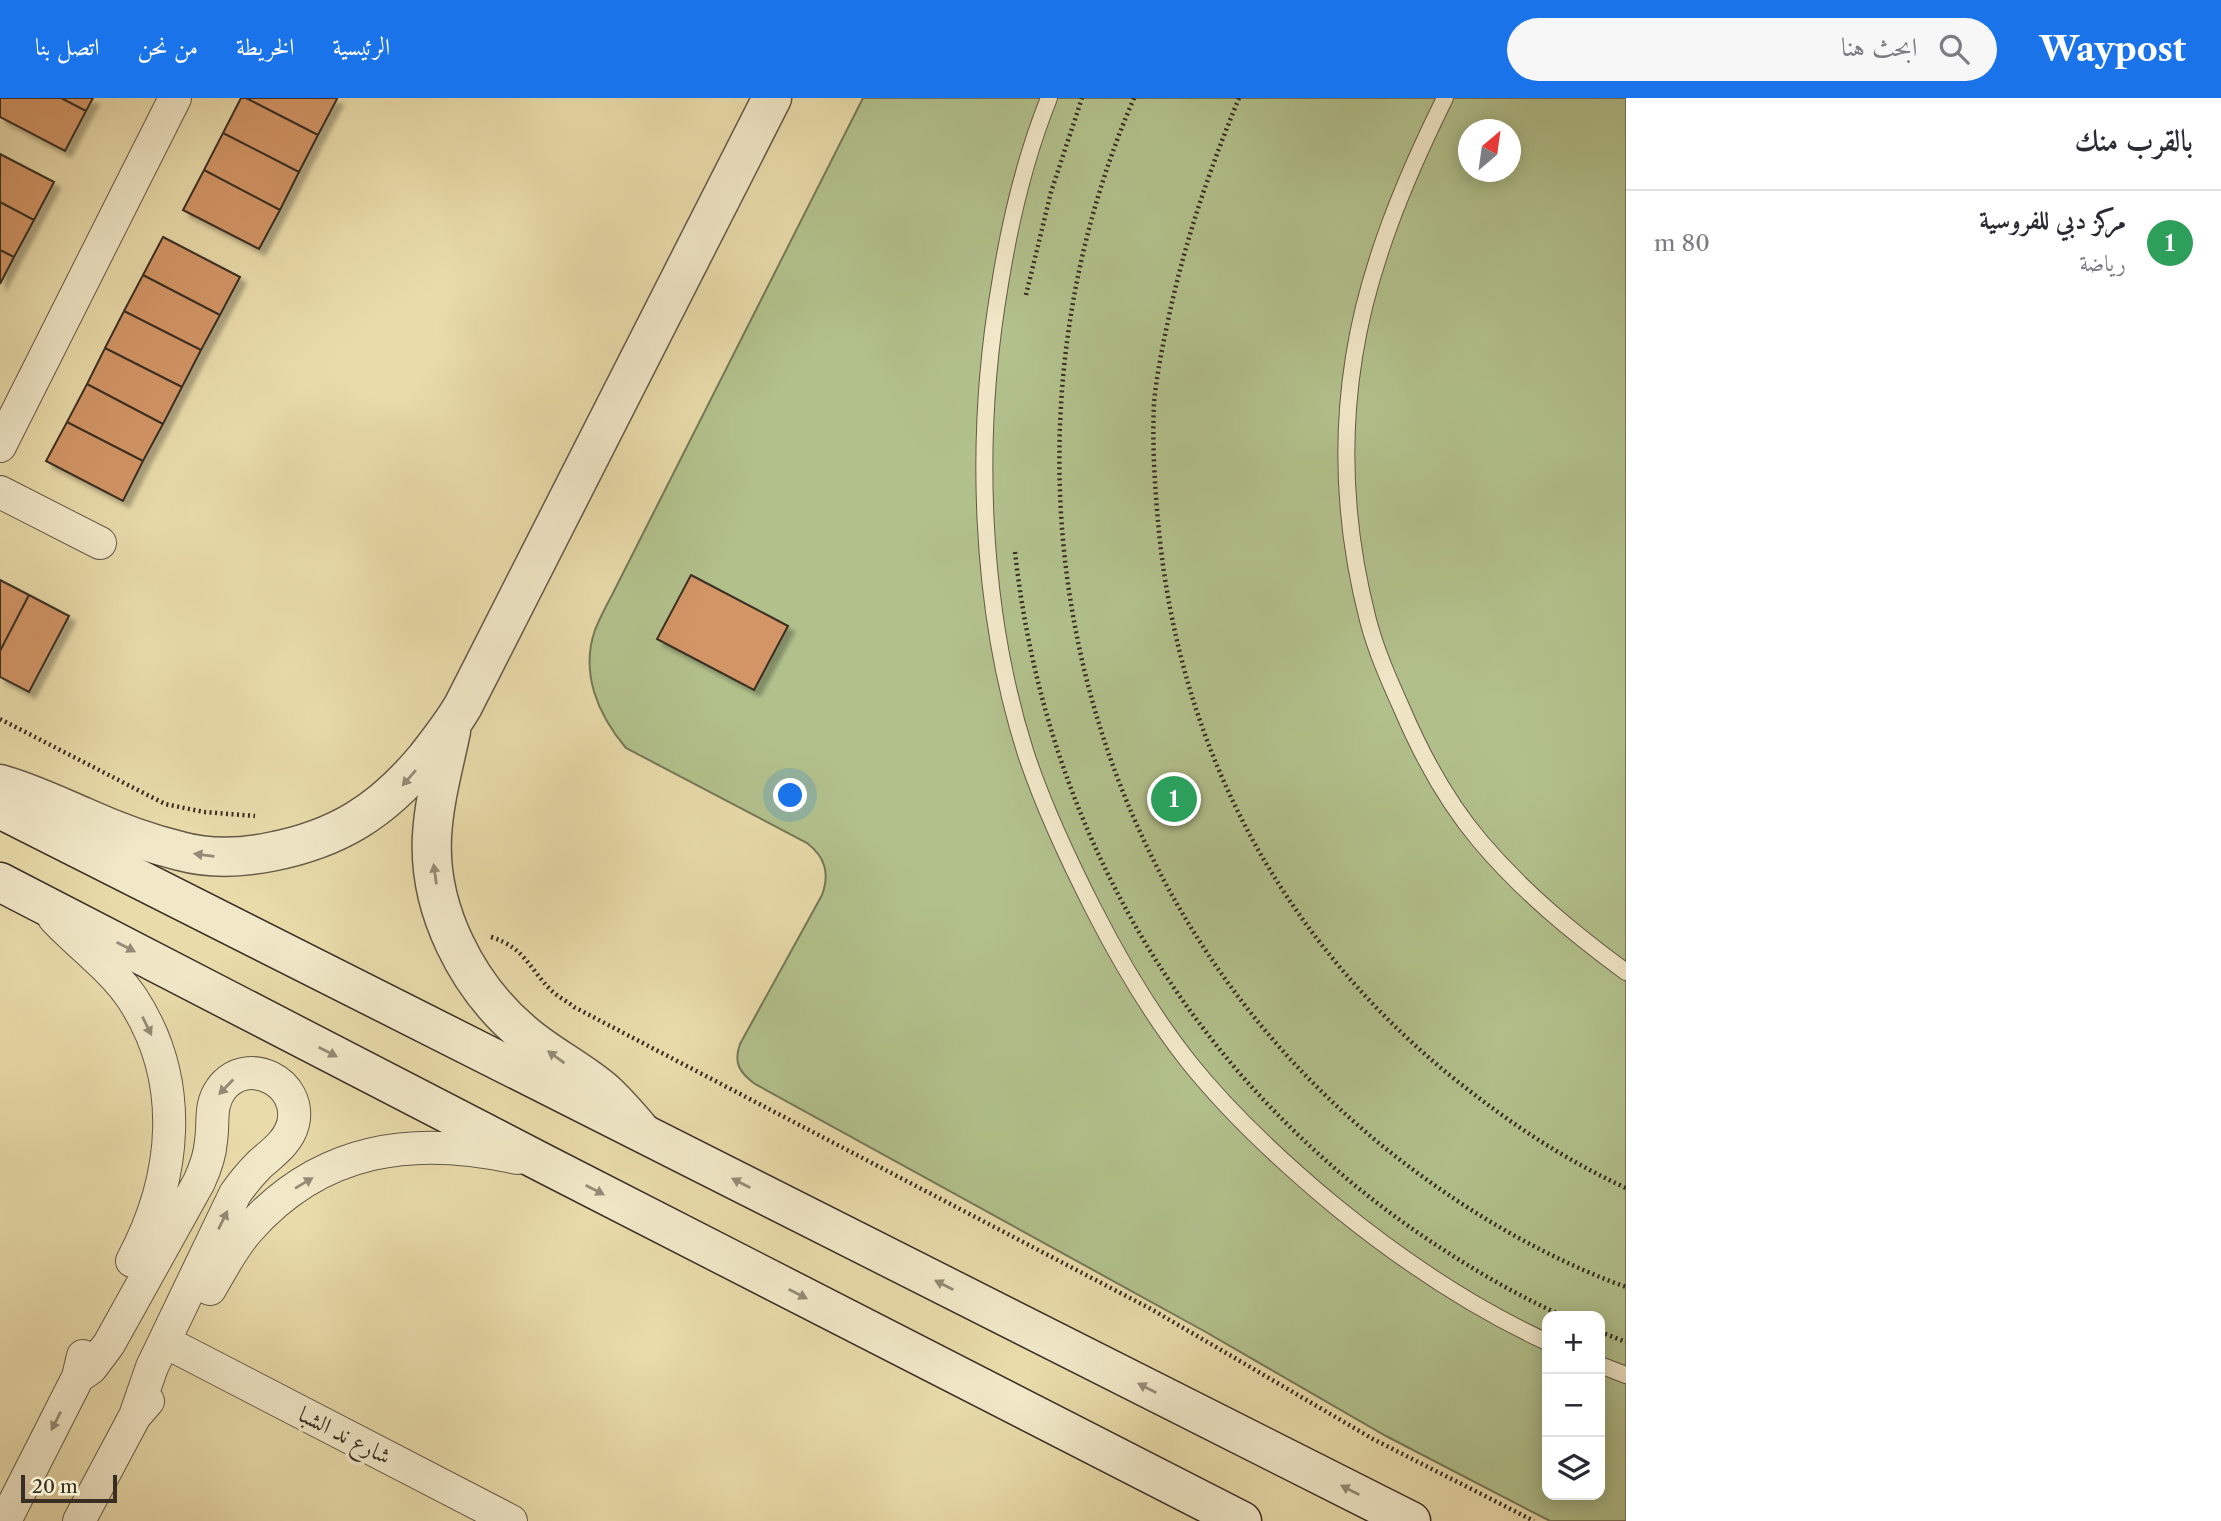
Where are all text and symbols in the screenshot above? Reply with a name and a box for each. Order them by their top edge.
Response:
search box [1507,18,1997,81]
text: Waypost [2039,29,2186,70]
icon: search [1935,30,1973,68]
text: ابحث هنا [1841,31,1917,63]
text: اتصل بنا [35,32,99,61]
text: من نحن [137,32,198,61]
text: الخريطة [236,32,294,61]
text: الرئيسية [332,32,390,61]
north arrow [1458,119,1521,182]
text: بالقرب منك [2075,122,2193,159]
text: مركز دبي للفروسية [1979,204,2126,236]
text: 80 m [1654,229,1710,257]
text: 1 [2165,229,2175,257]
text: رياضة [2080,249,2126,277]
one-way arrow [402,769,417,786]
pin: 1 [1151,773,1197,825]
your location [773,778,807,812]
one-way arrow [193,849,215,860]
one-way arrow [429,863,440,885]
one-way arrow [116,942,136,953]
one-way arrow [141,1016,152,1036]
one-way arrow [318,1046,338,1058]
one-way arrow [547,1050,565,1064]
one-way arrow [217,1078,234,1095]
one-way arrow [295,1176,314,1189]
one-way arrow [731,1177,751,1188]
one-way arrow [585,1185,605,1196]
one-way arrow [217,1210,229,1230]
one-way arrow [934,1280,954,1291]
one-way arrow [788,1288,808,1299]
map controls [1542,1311,1605,1500]
button: + [1542,1311,1605,1374]
button: − [1542,1374,1605,1437]
one-way arrow [1137,1382,1157,1393]
street label: شارع ند الشبا [291,1400,396,1476]
one-way arrow [51,1411,62,1431]
button: layers [1542,1437,1605,1500]
scale bar [21,1472,117,1504]
text: 20 m [32,1475,78,1498]
one-way arrow [1340,1485,1360,1496]

